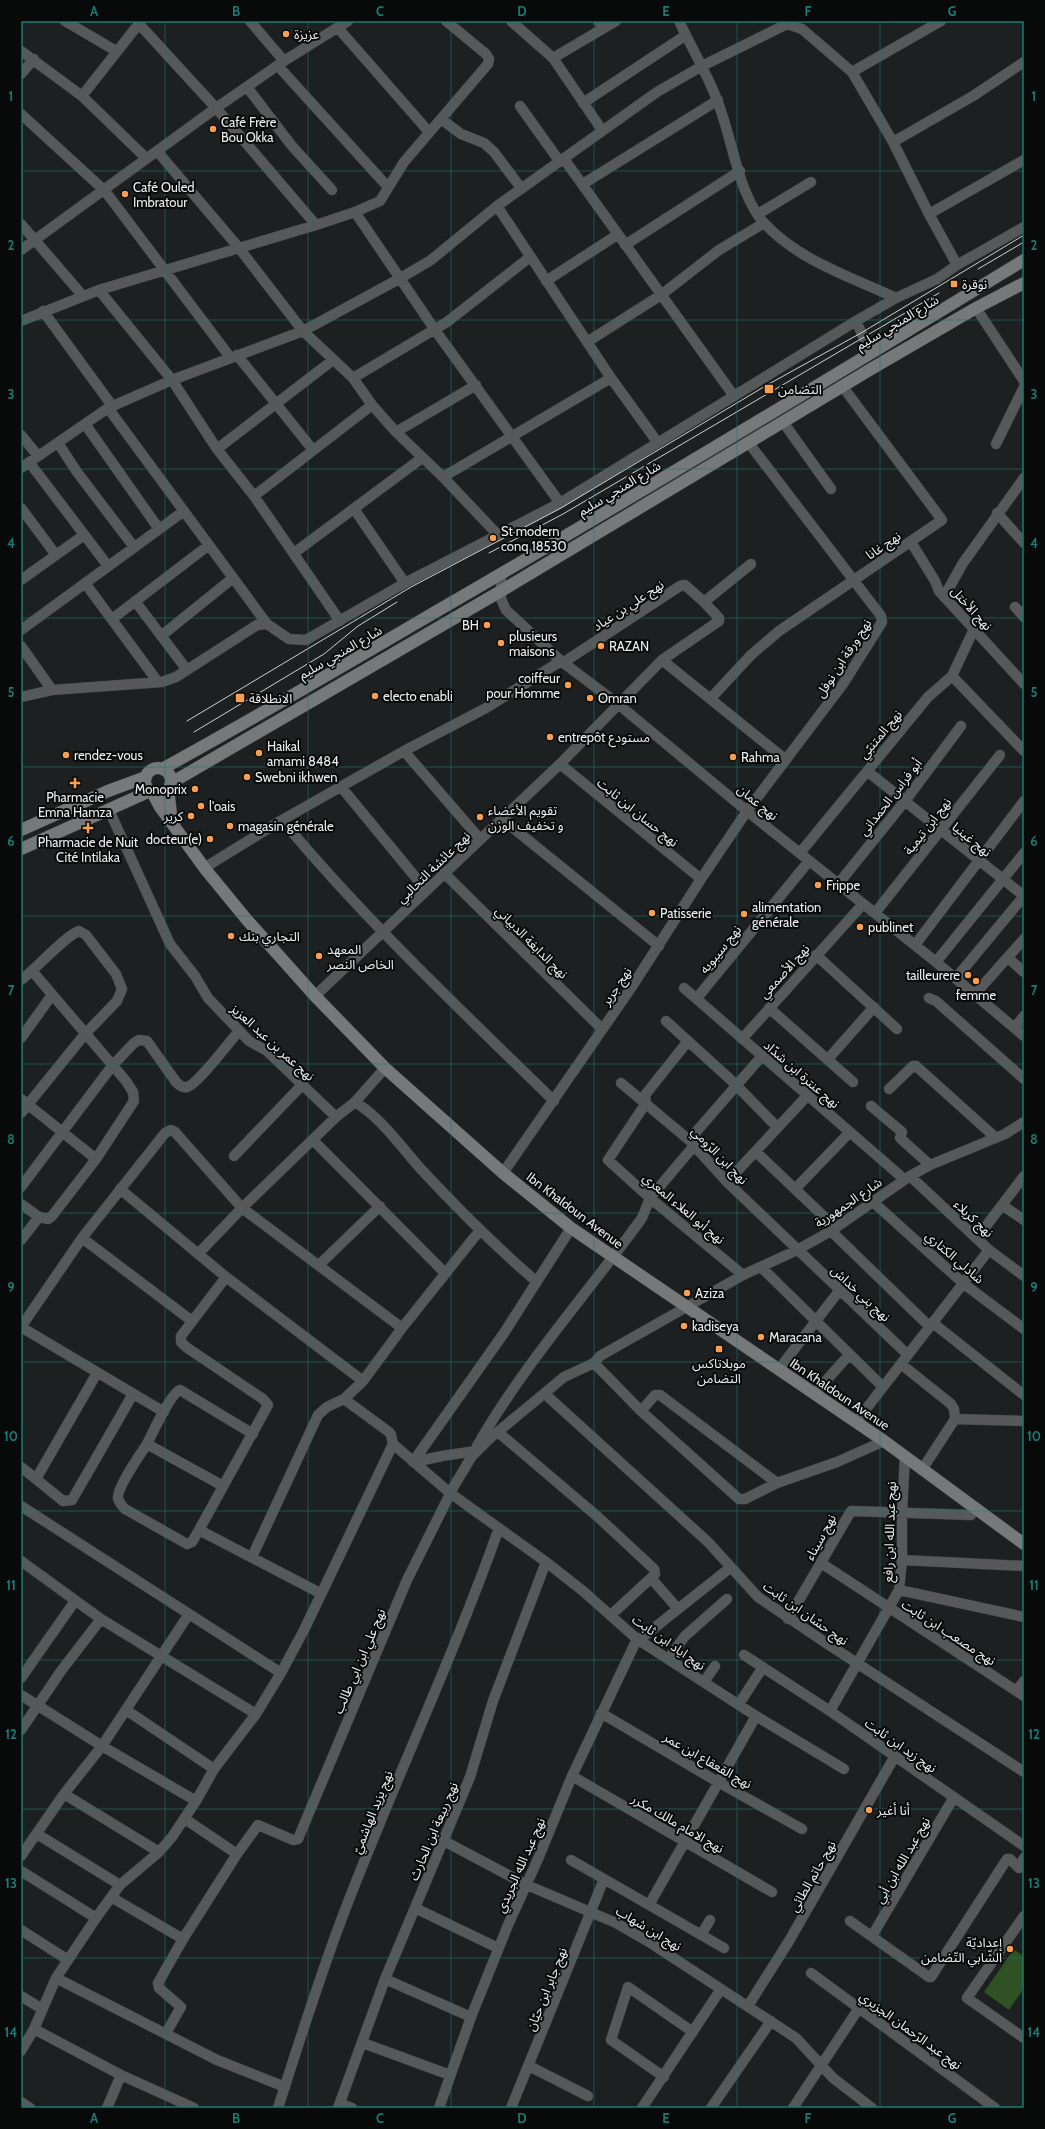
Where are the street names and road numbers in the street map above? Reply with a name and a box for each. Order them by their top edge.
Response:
street label: شارع المنجي سليم [853,291,943,356]
street label: شارع المنجي سليم [575,457,665,522]
street label: نهج غانا [862,527,905,565]
street label: نهج علي بن عياد [589,576,668,636]
street label: نهج الأختل [946,583,996,635]
street label: نهج ورقة ابن نوفل [812,616,877,702]
street label: شارع المنجي سليم [295,622,386,685]
street label: نهج المتنبّي [855,706,907,764]
street label: أبو فراس الحمداني [855,755,927,841]
street label: نهج حسان ابن ثابت [592,774,682,852]
street label: نهج عمان [732,781,782,826]
street label: نهج ابن تيمية [900,794,957,860]
street label: نهج غينيا [947,818,995,862]
street label: نهج عائشة التحالبي [393,828,475,908]
street label: نهج الدابغة الدبياني [490,902,572,984]
street label: نهج سيبويه [696,922,747,978]
street label: نهج الأصمعي [755,940,815,1004]
street label: نهج جرير [597,964,637,1011]
street label: نهج عمر بن عبد العزيز [225,999,318,1086]
street label: نهج عنترة ابن شدّاد [759,1037,843,1114]
street label: نهج ابن الرّومي [686,1123,752,1189]
street label: Ibn Khaldoun Avenue [524,1168,627,1252]
street label: نهج أبو العلاء المعري [638,1169,728,1249]
street label: شارع الجمهورية [811,1174,886,1233]
street label: نهج كربلاء [949,1196,997,1242]
street label: شادلي الكتاري [920,1227,988,1289]
street label: نهج بني خداش [826,1261,894,1327]
street label: Ibn Khaldoun Avenue [787,1355,893,1433]
street label: نهج عبد الله ابن رافع [879,1481,902,1583]
street label: نهج سيناء [801,1511,842,1564]
street label: نهج حسّان ابن ثابت [759,1578,852,1651]
street label: نهج مصعب ابن ثابت [897,1596,999,1671]
street label: نهج علي ابن ابي طالب [330,1606,391,1717]
street label: نهج اياد ابن ثابت [628,1611,709,1676]
street label: نهج زيد ابن ثابت [860,1714,940,1778]
street label: نهج القعقاع ابن عمر [659,1728,755,1794]
street label: نهج يزيد الهاشميّ [348,1768,399,1857]
street label: نهج ربيعة ابن الحارث [405,1779,464,1884]
street label: نهج الامام مالك مكرر [627,1790,727,1859]
street label: نهج عبد الله ابن أبي [871,1814,936,1908]
street label: نهج عبد الله الجريدي [492,1815,551,1916]
street label: نهج حاتم الطائي [785,1838,841,1916]
street label: نهج ابن شهاب [612,1902,685,1956]
street label: نهج جابر ابن حيّان [522,1945,573,2034]
street label: نهج عبد الرّحمان الجزيري [855,1987,965,2075]

